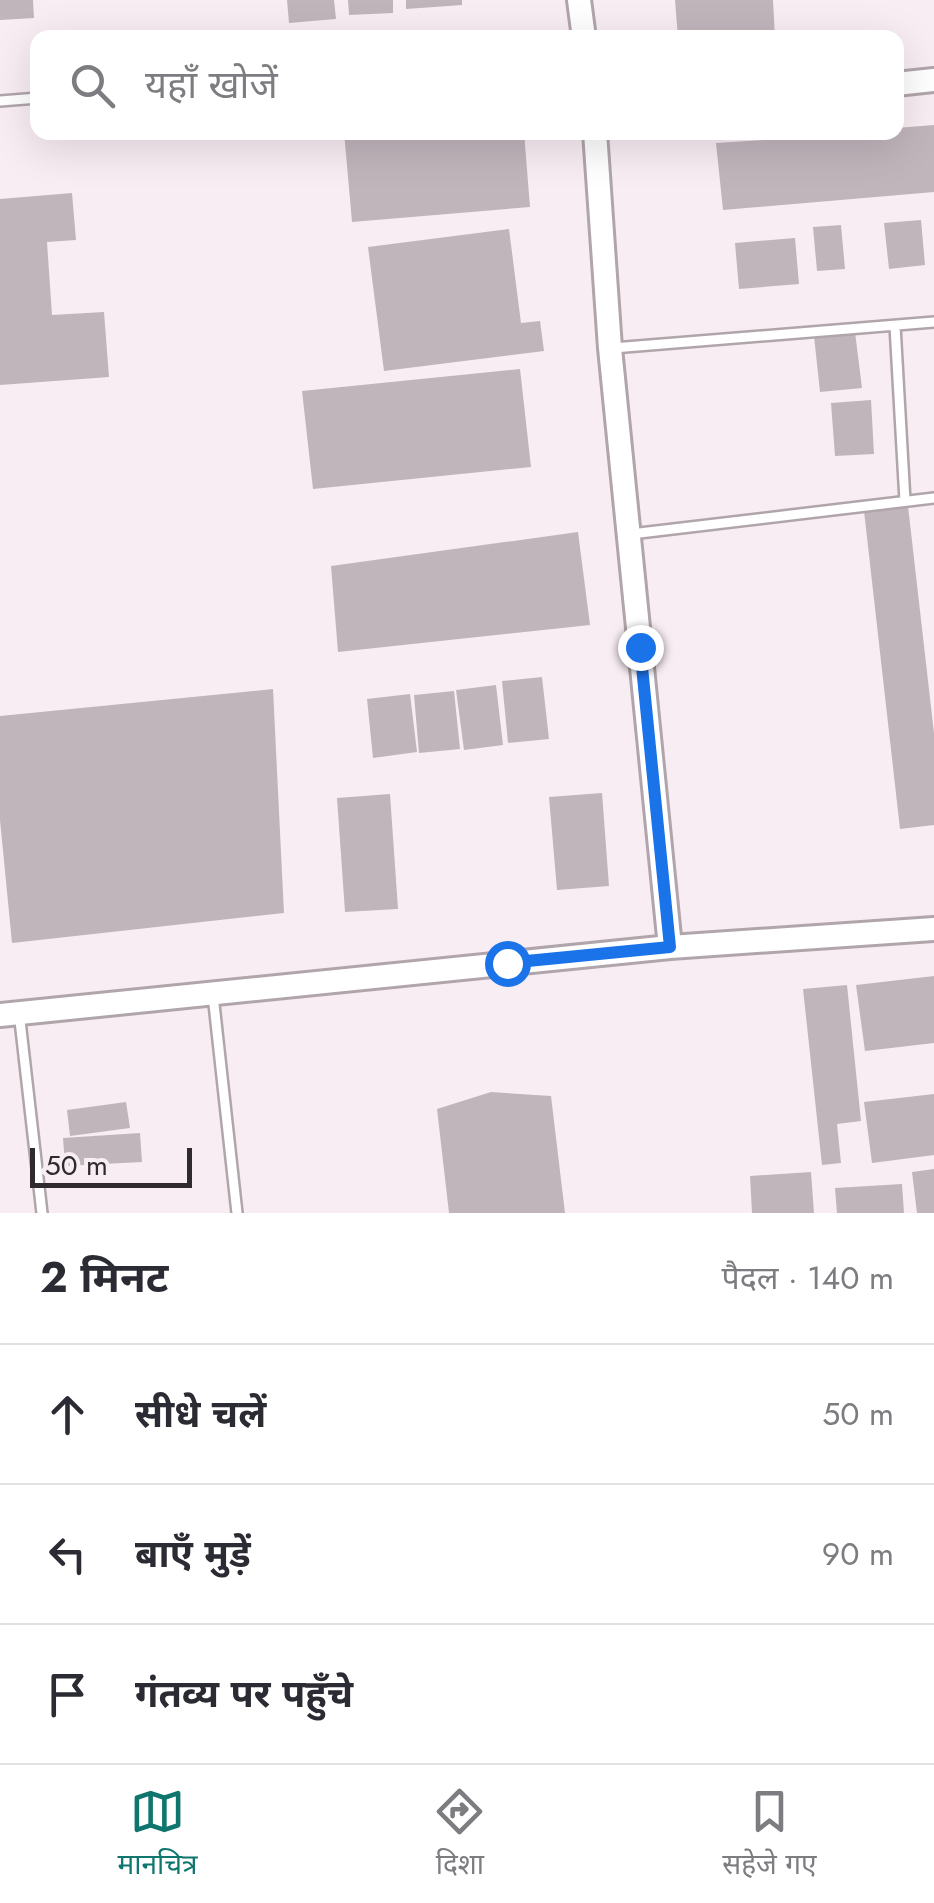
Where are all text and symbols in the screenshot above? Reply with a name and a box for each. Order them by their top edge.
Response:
search box [30,30,904,140]
text: यहाँ खोजें [145,57,278,112]
icon: search [65,58,120,113]
route end [618,625,664,671]
route start [485,941,531,987]
scale bar [30,1143,192,1188]
text: 50 m [45,1145,108,1186]
text: 2 मिनट [40,1247,168,1308]
text: पैदल · 140 m [722,1255,894,1301]
text: सीधे चलें [135,1386,266,1441]
icon: ahead [40,1387,95,1442]
text: 50 m [822,1391,894,1437]
text: बाएँ मुड़ें [135,1526,251,1581]
icon: left [40,1527,95,1582]
text: 90 m [822,1531,894,1577]
text: गंतव्य पर पहुँचे [135,1666,353,1721]
icon: arrive [40,1667,95,1722]
tab: मानचित्र [117,1784,197,1885]
tab: दिशा [432,1784,487,1885]
tab: सहेजे गए [722,1784,817,1885]

